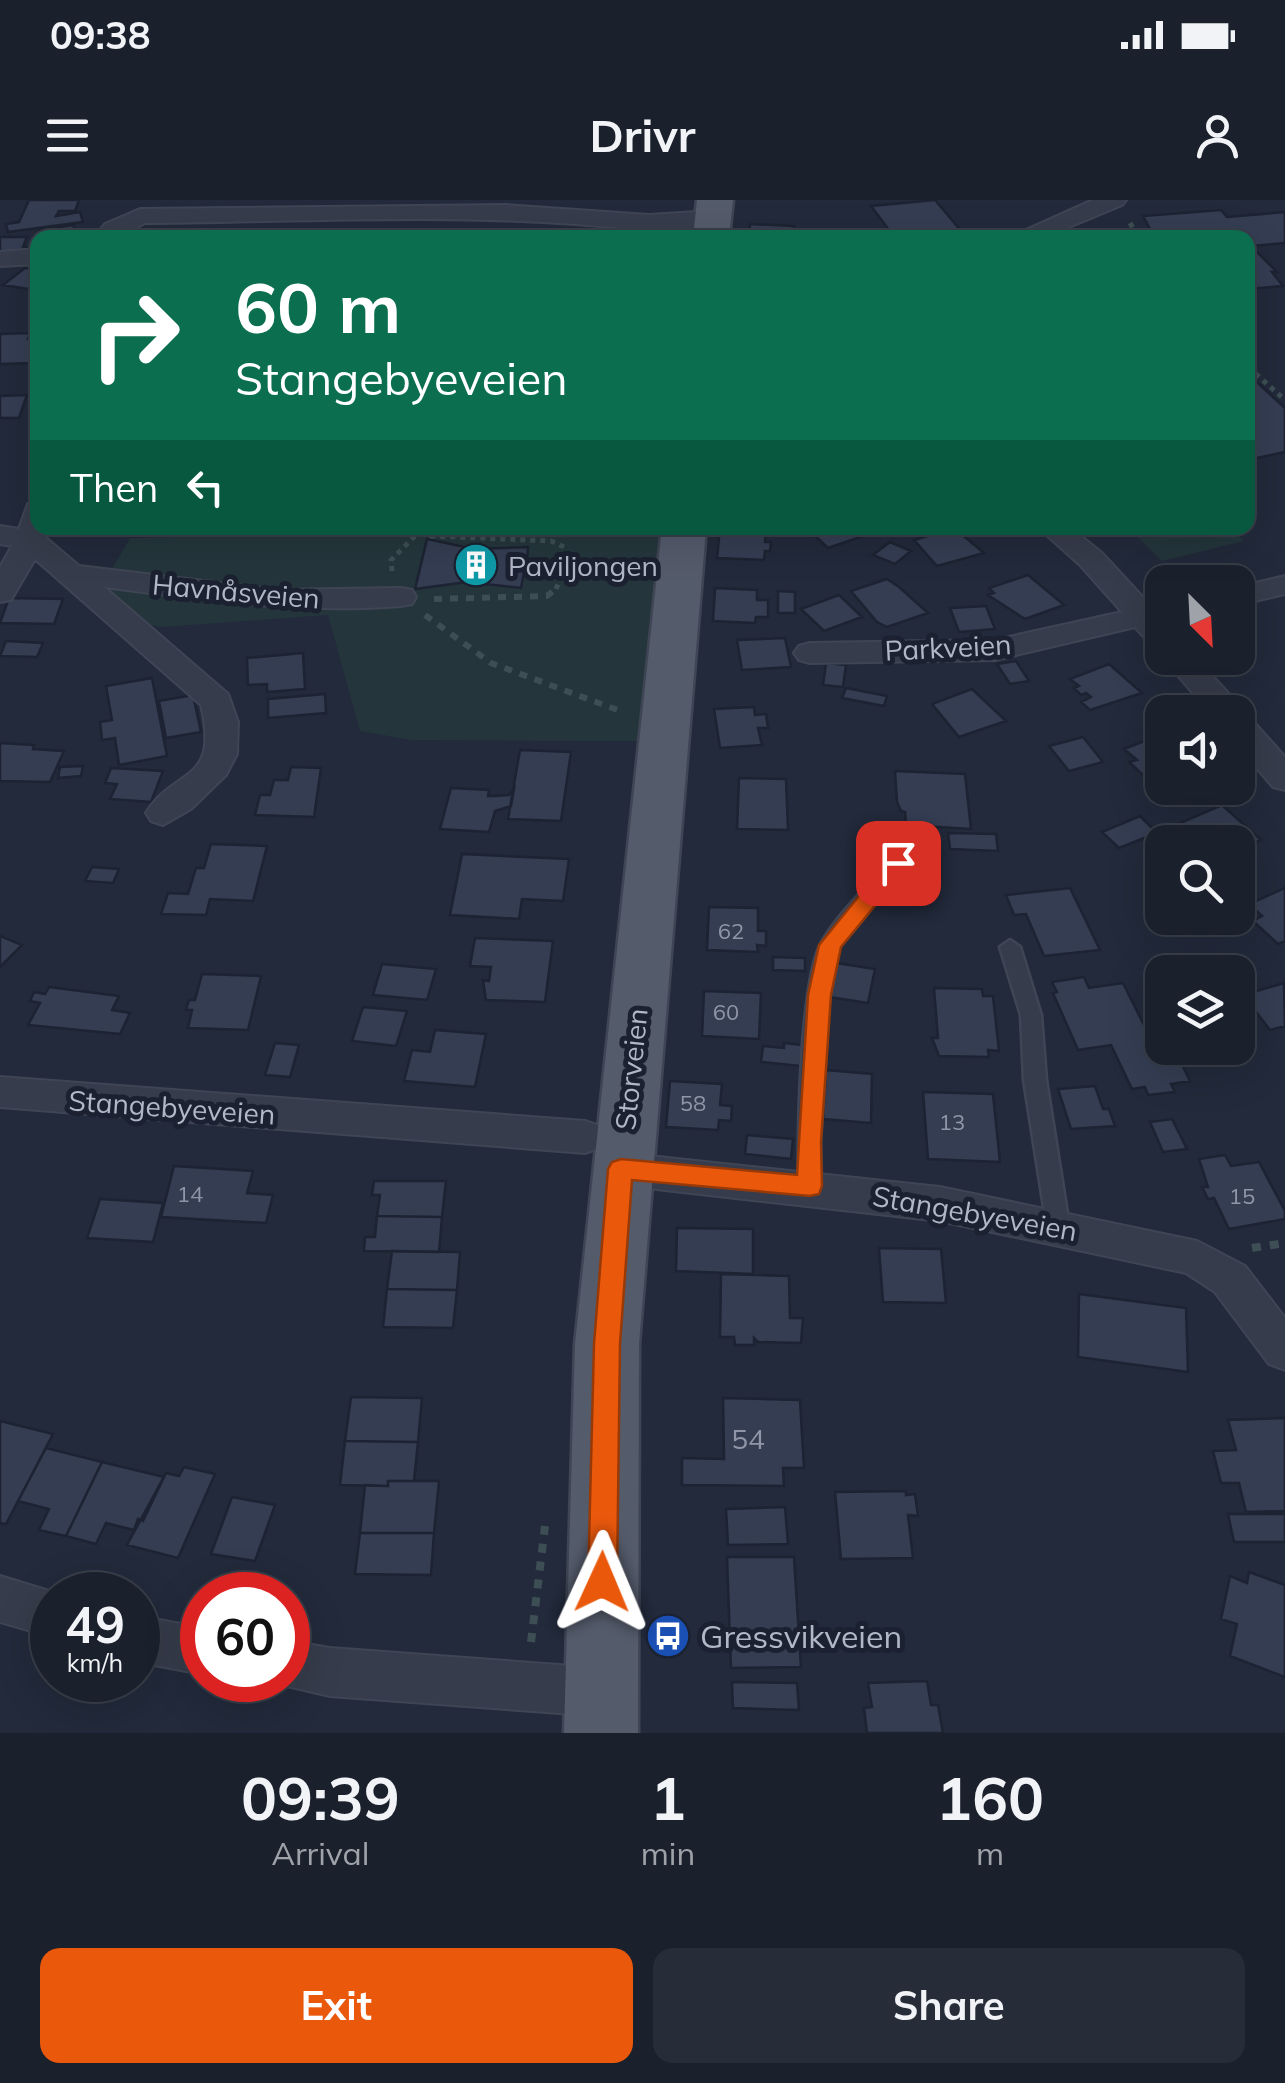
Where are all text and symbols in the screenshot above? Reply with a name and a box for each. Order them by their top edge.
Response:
text: 09:38 [50,11,151,59]
text: Drivr [590,107,695,163]
icon: menu [40,108,95,163]
icon: person [1190,108,1245,163]
text: 60 m [235,263,401,351]
icon: right [70,270,200,400]
text: Stangebyeveien [235,350,568,406]
icon: left [178,460,233,515]
text: Then [70,464,158,512]
building icon: Paviljongen [453,542,499,588]
place label: Paviljongen [508,548,658,583]
north arrow [1145,565,1255,675]
map controls [1145,565,1255,1065]
street label: Havnåsveien [151,566,321,616]
street label: Parkveien [884,626,1012,668]
button: sound [1145,695,1255,805]
pin [856,821,941,906]
button: search [1145,825,1255,935]
icon: arrive [871,836,926,891]
house number: 62 [718,917,744,945]
button: layers [1145,955,1255,1065]
house number: 60 [713,998,739,1026]
street label: Storveien [607,1006,655,1132]
street label: Stangebyeveien [68,1082,276,1132]
house number: 58 [680,1089,706,1117]
house number: 13 [939,1108,965,1136]
street label: Stangebyeveien [870,1178,1080,1248]
house number: 14 [177,1180,203,1208]
house number: 15 [1229,1182,1255,1210]
house number: 54 [731,1421,765,1456]
position arrow [550,1530,654,1634]
speed limit sign: 60 [180,1572,310,1702]
text: 49 [65,1593,125,1656]
bus stop icon: Gressvikveien [645,1613,691,1659]
place label: Gressvikveien [700,1616,902,1656]
text: km/h [67,1647,123,1678]
text: 09:39 [241,1760,400,1835]
text: 1 [650,1760,686,1835]
text: 160 [936,1760,1044,1835]
text: Arrival [271,1833,369,1873]
text: min [641,1833,695,1873]
text: m [976,1833,1004,1873]
button: Exit [40,1948,633,2063]
button: Share [653,1948,1245,2063]

